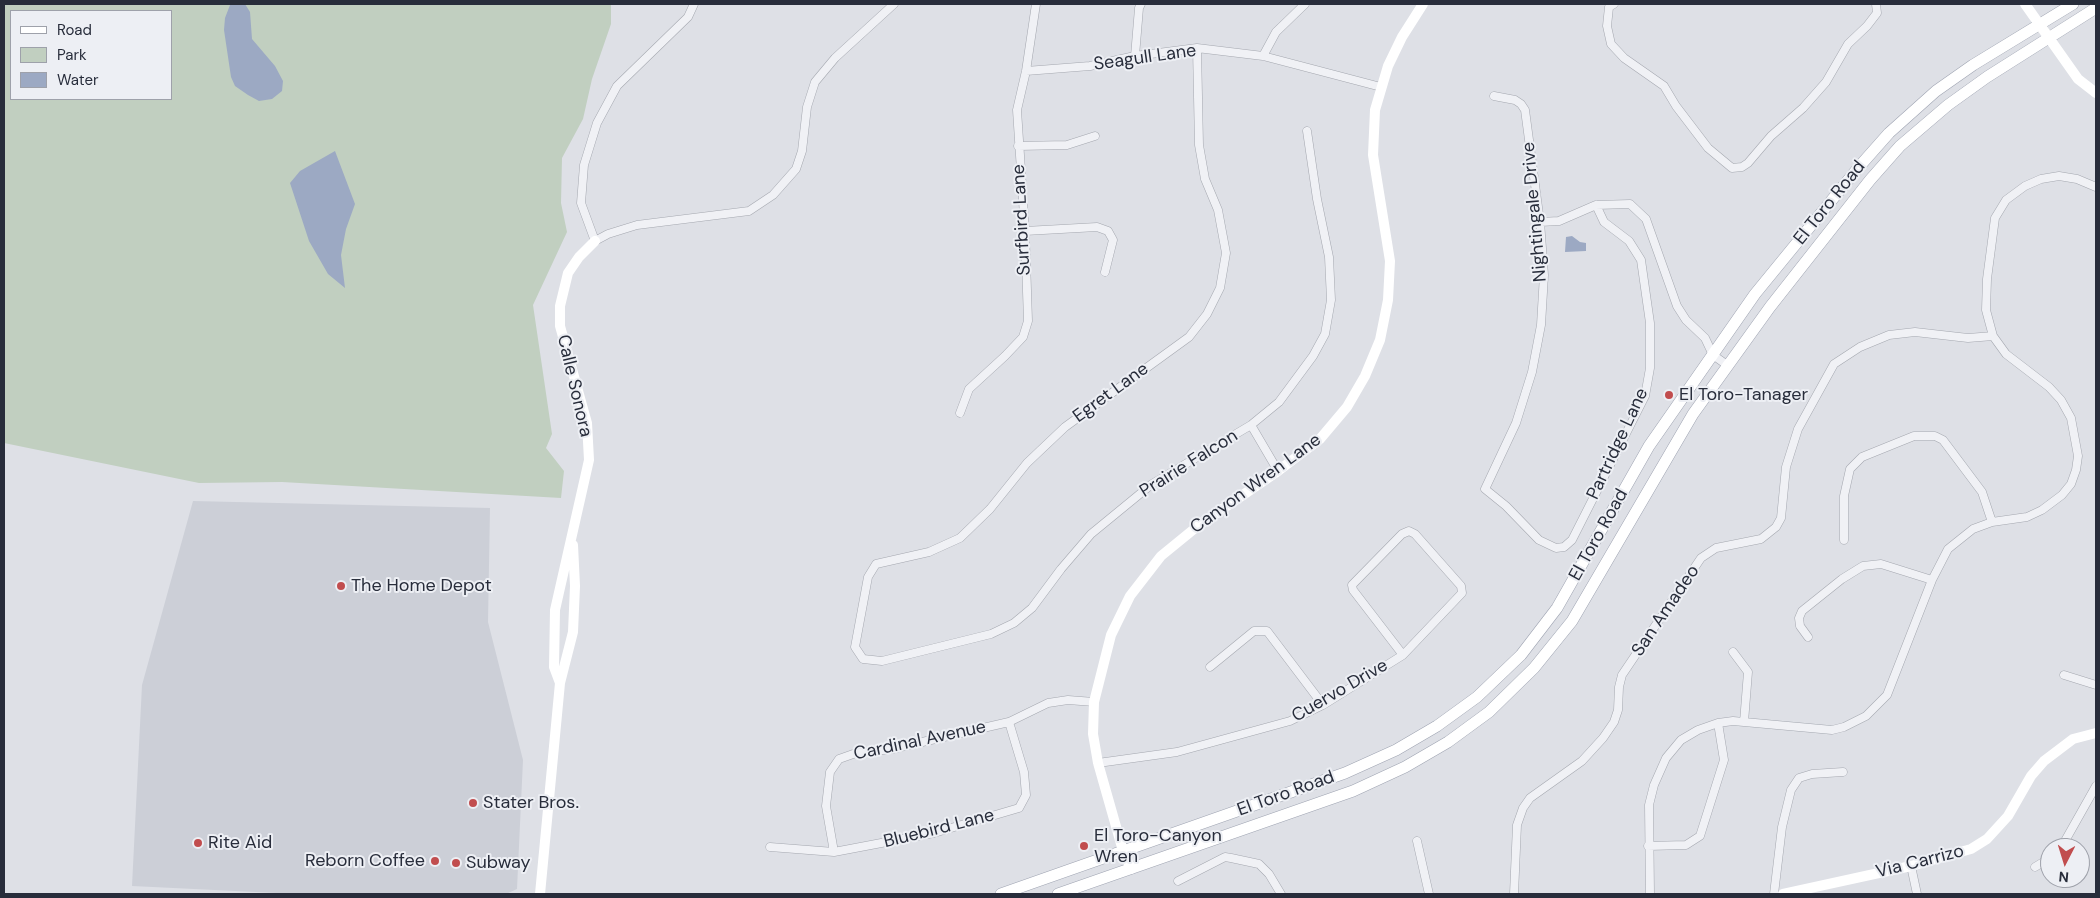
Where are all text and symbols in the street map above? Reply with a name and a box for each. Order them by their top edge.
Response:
legend [10,10,172,100]
text: Road [57,20,92,40]
street label: Seagull Lane [1092,40,1198,76]
text: Park [57,45,87,65]
text: Water [57,70,98,90]
street label: Nightingale Drive [1518,141,1552,283]
street label: El Toro Road [1790,157,1870,249]
street label: Surfbird Lane [1008,164,1036,276]
street label: Calle Sonora [552,333,596,439]
street label: Egret Lane [1069,358,1153,428]
place label: El Toro-Tanager [1679,384,1808,406]
street label: Partridge Lane [1583,385,1653,503]
marker: El Toro-Tanager [1663,389,1675,401]
street label: Prairie Falcon [1136,425,1242,503]
street label: Canyon Wren Lane [1186,429,1326,539]
street label: El Toro Road [1565,485,1633,585]
street label: San Amadeo [1628,561,1704,661]
place label: The Home Depot [351,575,492,597]
marker: The Home Depot [335,580,347,592]
street label: Cuervo Drive [1288,655,1392,727]
street label: Cardinal Avenue [852,716,988,766]
street label: El Toro Road [1234,766,1338,822]
place label: Stater Bros. [483,792,579,814]
marker: Stater Bros. [467,797,479,809]
street label: Bluebird Lane [881,805,997,853]
place label: El Toro-Canyon Wren [1094,825,1222,868]
place label: Rite Aid [208,832,272,854]
marker: Rite Aid [192,837,204,849]
north arrow [2040,838,2090,888]
marker: El Toro-Canyon Wren [1078,840,1090,852]
street label: Via Carrizo [1874,841,1966,883]
place label: Reborn Coffee [305,850,425,872]
place label: Subway [466,852,531,874]
marker: Reborn Coffee [429,855,441,867]
marker: Subway [450,857,462,869]
text: N [2058,868,2070,886]

